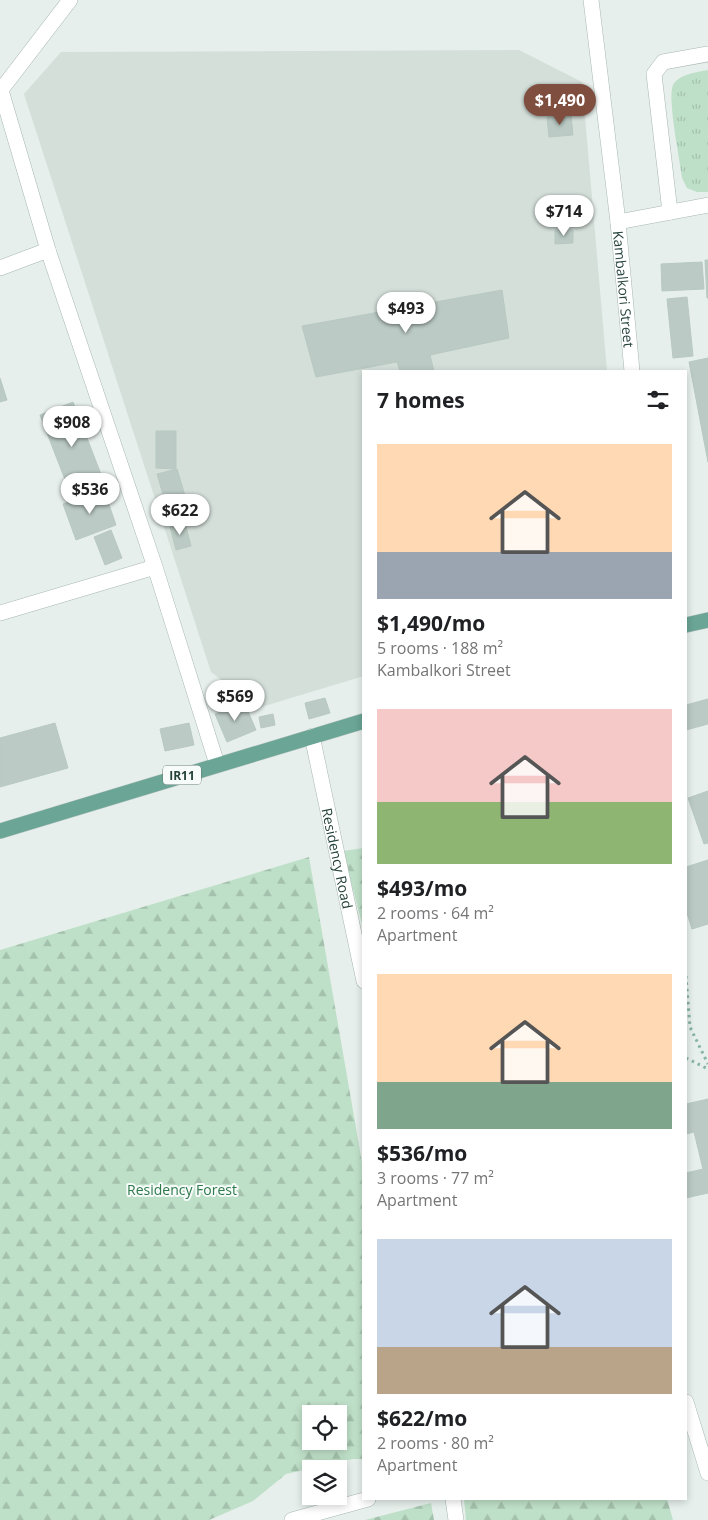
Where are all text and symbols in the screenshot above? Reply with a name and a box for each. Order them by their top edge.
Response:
pin: $1,490 [519,84,601,126]
text: $1,490 [535,89,585,111]
pin: $714 [534,194,594,237]
text: $714 [546,200,582,222]
street label: Kambalkori Street [609,230,639,348]
pin: $493 [376,292,436,334]
text: $493 [388,297,424,319]
text: 7 homes [377,386,465,414]
icon: filters [644,386,672,414]
pin: $908 [42,406,102,448]
text: $908 [54,411,90,433]
pin: $536 [60,472,120,515]
icon: home [480,477,570,567]
text: $536 [72,478,108,500]
pin: $622 [150,494,210,536]
text: $622 [162,499,198,521]
text: $1,490/mo [377,609,485,637]
text: 5 rooms · 188 m² [377,637,503,659]
text: Kambalkori Street [377,659,511,681]
pin: $569 [205,680,265,722]
text: $569 [217,685,253,707]
icon: home [480,742,570,832]
road number: IR11 [163,766,201,784]
street label: Residency Road [318,806,358,910]
text: $493/mo [377,874,467,902]
text: 2 rooms · 64 m² [377,902,494,924]
text: Apartment [377,924,457,946]
icon: home [480,1007,570,1097]
text: $536/mo [377,1139,467,1167]
text: 3 rooms · 77 m² [377,1167,494,1189]
park label: Residency Forest [127,1180,237,1199]
text: Apartment [377,1189,457,1211]
icon: home [480,1272,570,1362]
text: $622/mo [377,1404,467,1432]
map controls [302,1405,347,1505]
button: locate [302,1405,347,1450]
text: 2 rooms · 80 m² [377,1432,494,1454]
text: Apartment [377,1454,457,1476]
button: layers [302,1460,347,1505]

